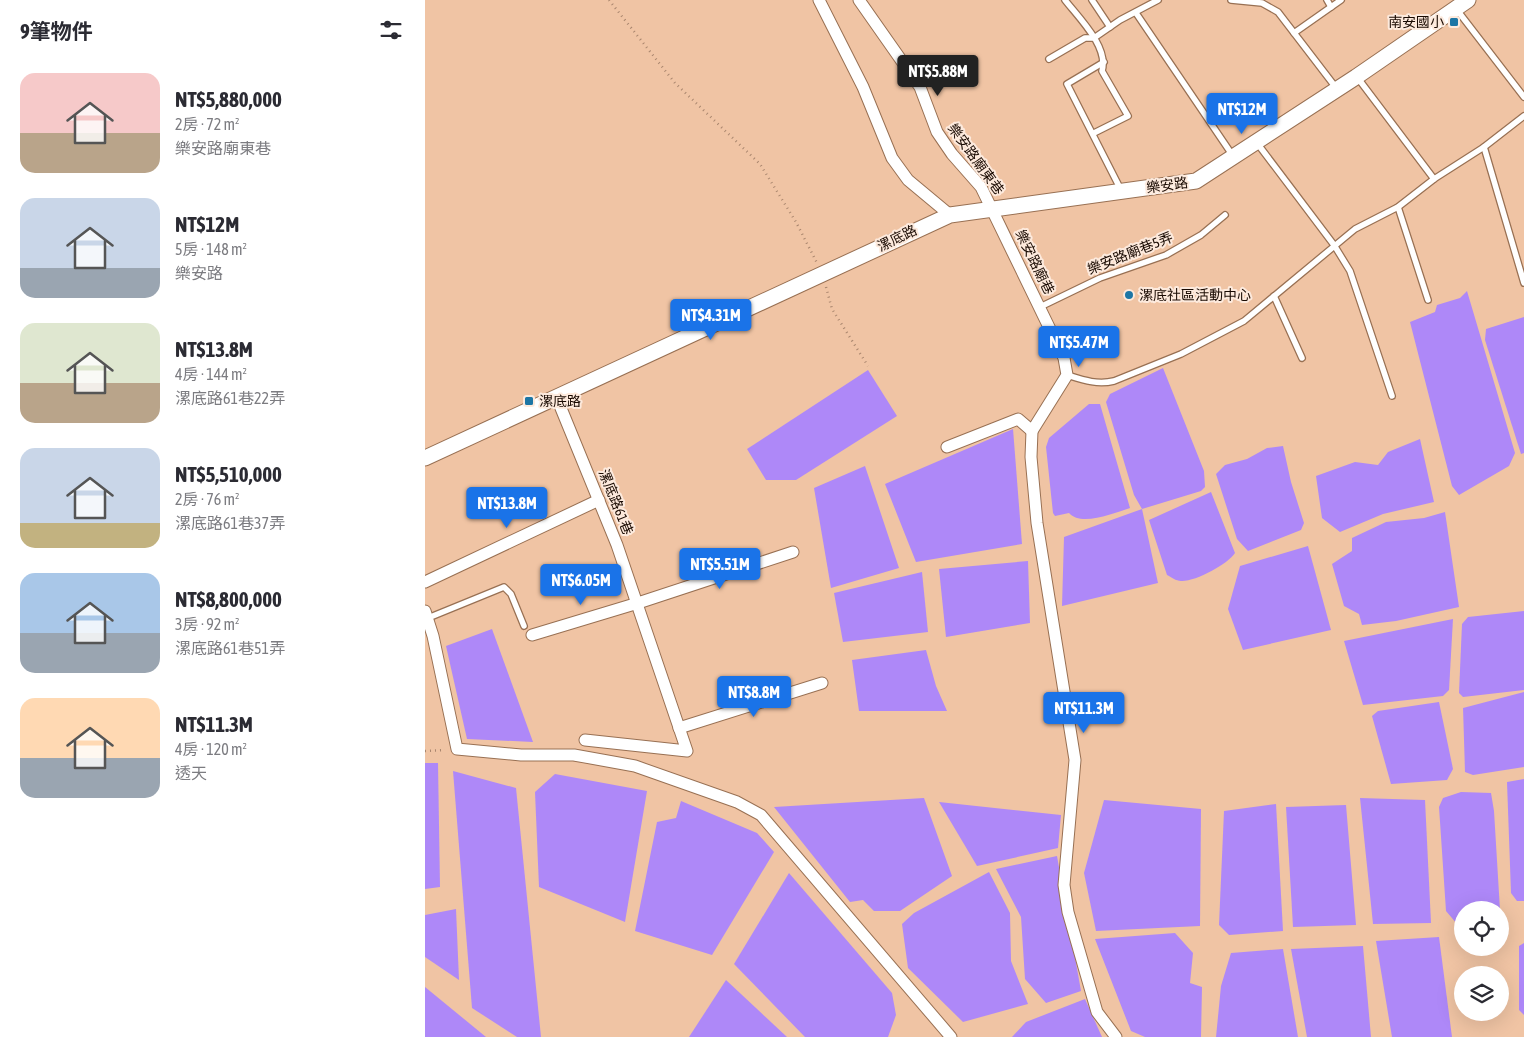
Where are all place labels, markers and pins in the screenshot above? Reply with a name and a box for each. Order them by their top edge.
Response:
place label: 南安國小 [1388,14,1444,30]
marker: 南安國小 [1448,16,1460,28]
pin: NT$5.88M [886,54,990,97]
pin: NT$12M [1201,92,1283,135]
place label: 漯底社區活動中心 [1139,287,1251,303]
marker: 漯底社區活動中心 [1123,289,1135,301]
pin: NT$4.31M [659,298,763,341]
pin: NT$5.47M [1027,326,1131,368]
place label: 漯底路 [539,393,581,409]
marker: 漯底路 [523,395,535,407]
pin: NT$13.8M [455,486,559,529]
pin: NT$5.51M [668,548,772,590]
pin: NT$6.05M [529,564,633,606]
pin: NT$8.8M [708,676,800,718]
pin: NT$11.3M [1032,692,1136,734]

